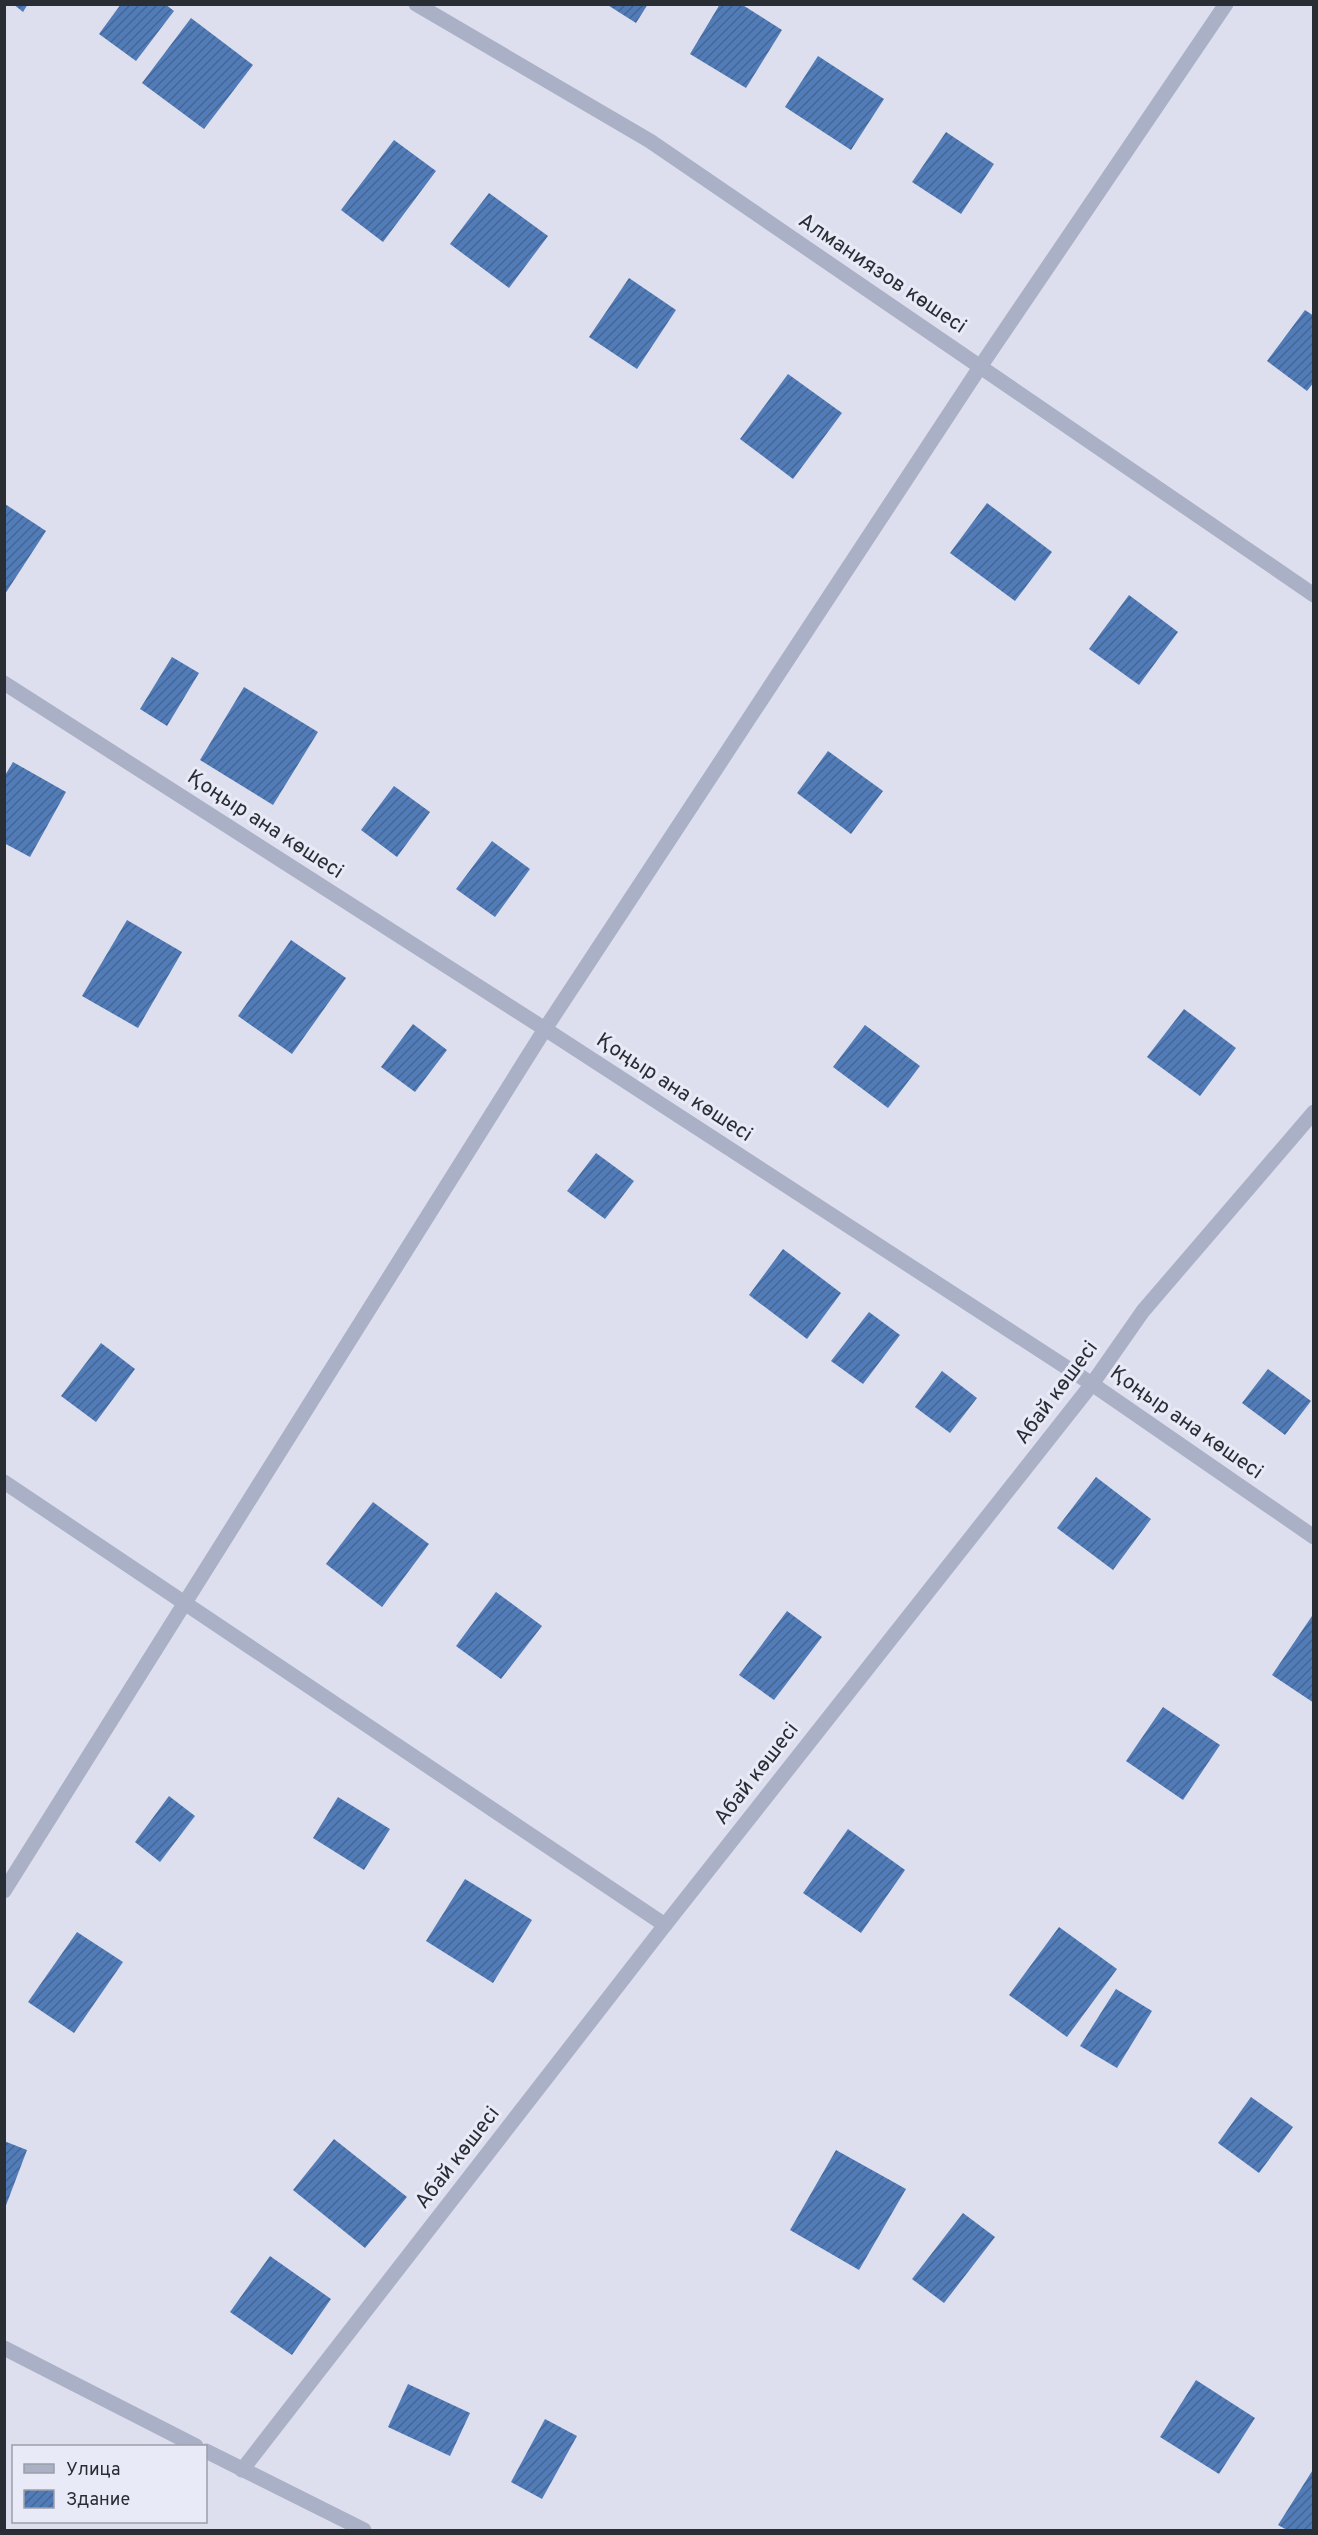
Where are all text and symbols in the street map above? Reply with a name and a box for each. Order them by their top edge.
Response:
street label: Алманиязов көшесі [793,208,971,340]
street label: Қоңыр ана көшесі [182,764,348,886]
street label: Қоңыр ана көшесі [591,1027,757,1149]
street label: Абай көшесі [1009,1336,1105,1450]
street label: Қоңыр ана көшесі [1104,1360,1268,1486]
street label: Абай көшесі [709,1717,805,1831]
street label: Абай көшесі [410,2101,506,2215]
legend [12,2445,207,2523]
text: Улица [66,2459,120,2482]
text: Здание [66,2489,130,2512]

